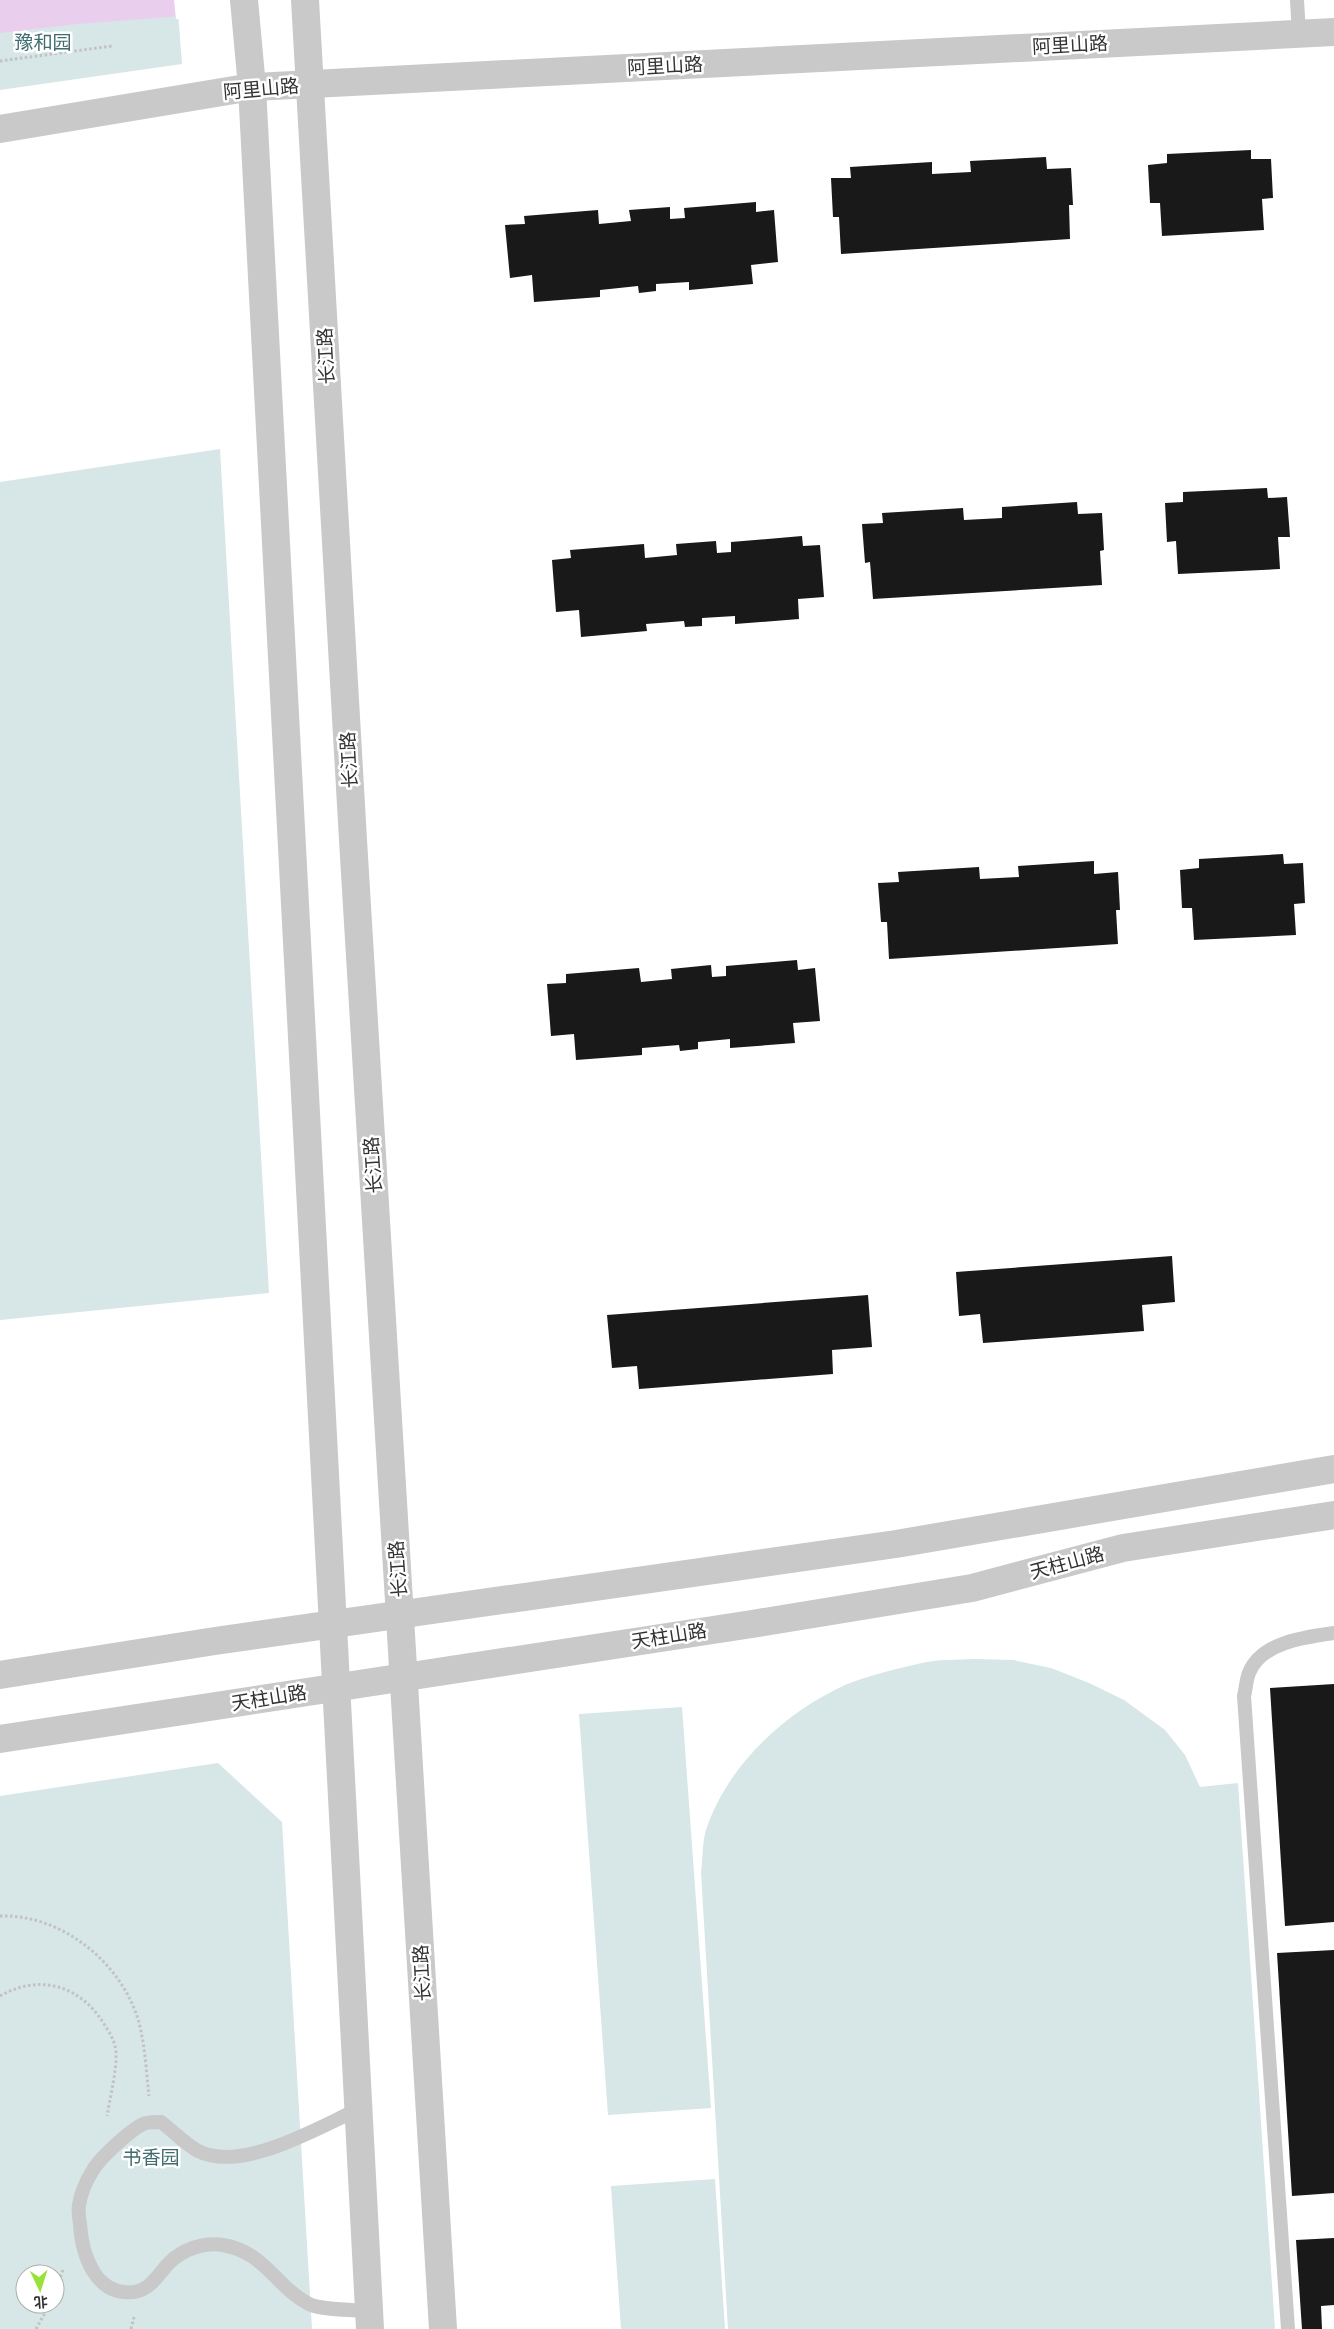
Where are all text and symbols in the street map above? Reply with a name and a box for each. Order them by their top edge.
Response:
park label: 豫和园 [14,31,72,54]
street label: 阿里山路 [1031,32,1109,58]
street label: 阿里山路 [626,53,704,79]
street label: 阿里山路 [222,74,300,104]
street label: 长江路 [313,327,339,385]
street label: 长江路 [336,731,362,789]
street label: 长江路 [360,1136,386,1194]
street label: 长江路 [385,1540,411,1598]
street label: 天柱山路 [1027,1542,1107,1584]
street label: 天柱山路 [630,1619,708,1653]
street label: 天柱山路 [230,1681,308,1715]
street label: 长江路 [409,1944,435,2002]
park label: 书香园 [122,2146,180,2169]
north arrow [15,2264,65,2314]
text: 北 [33,2293,49,2311]

